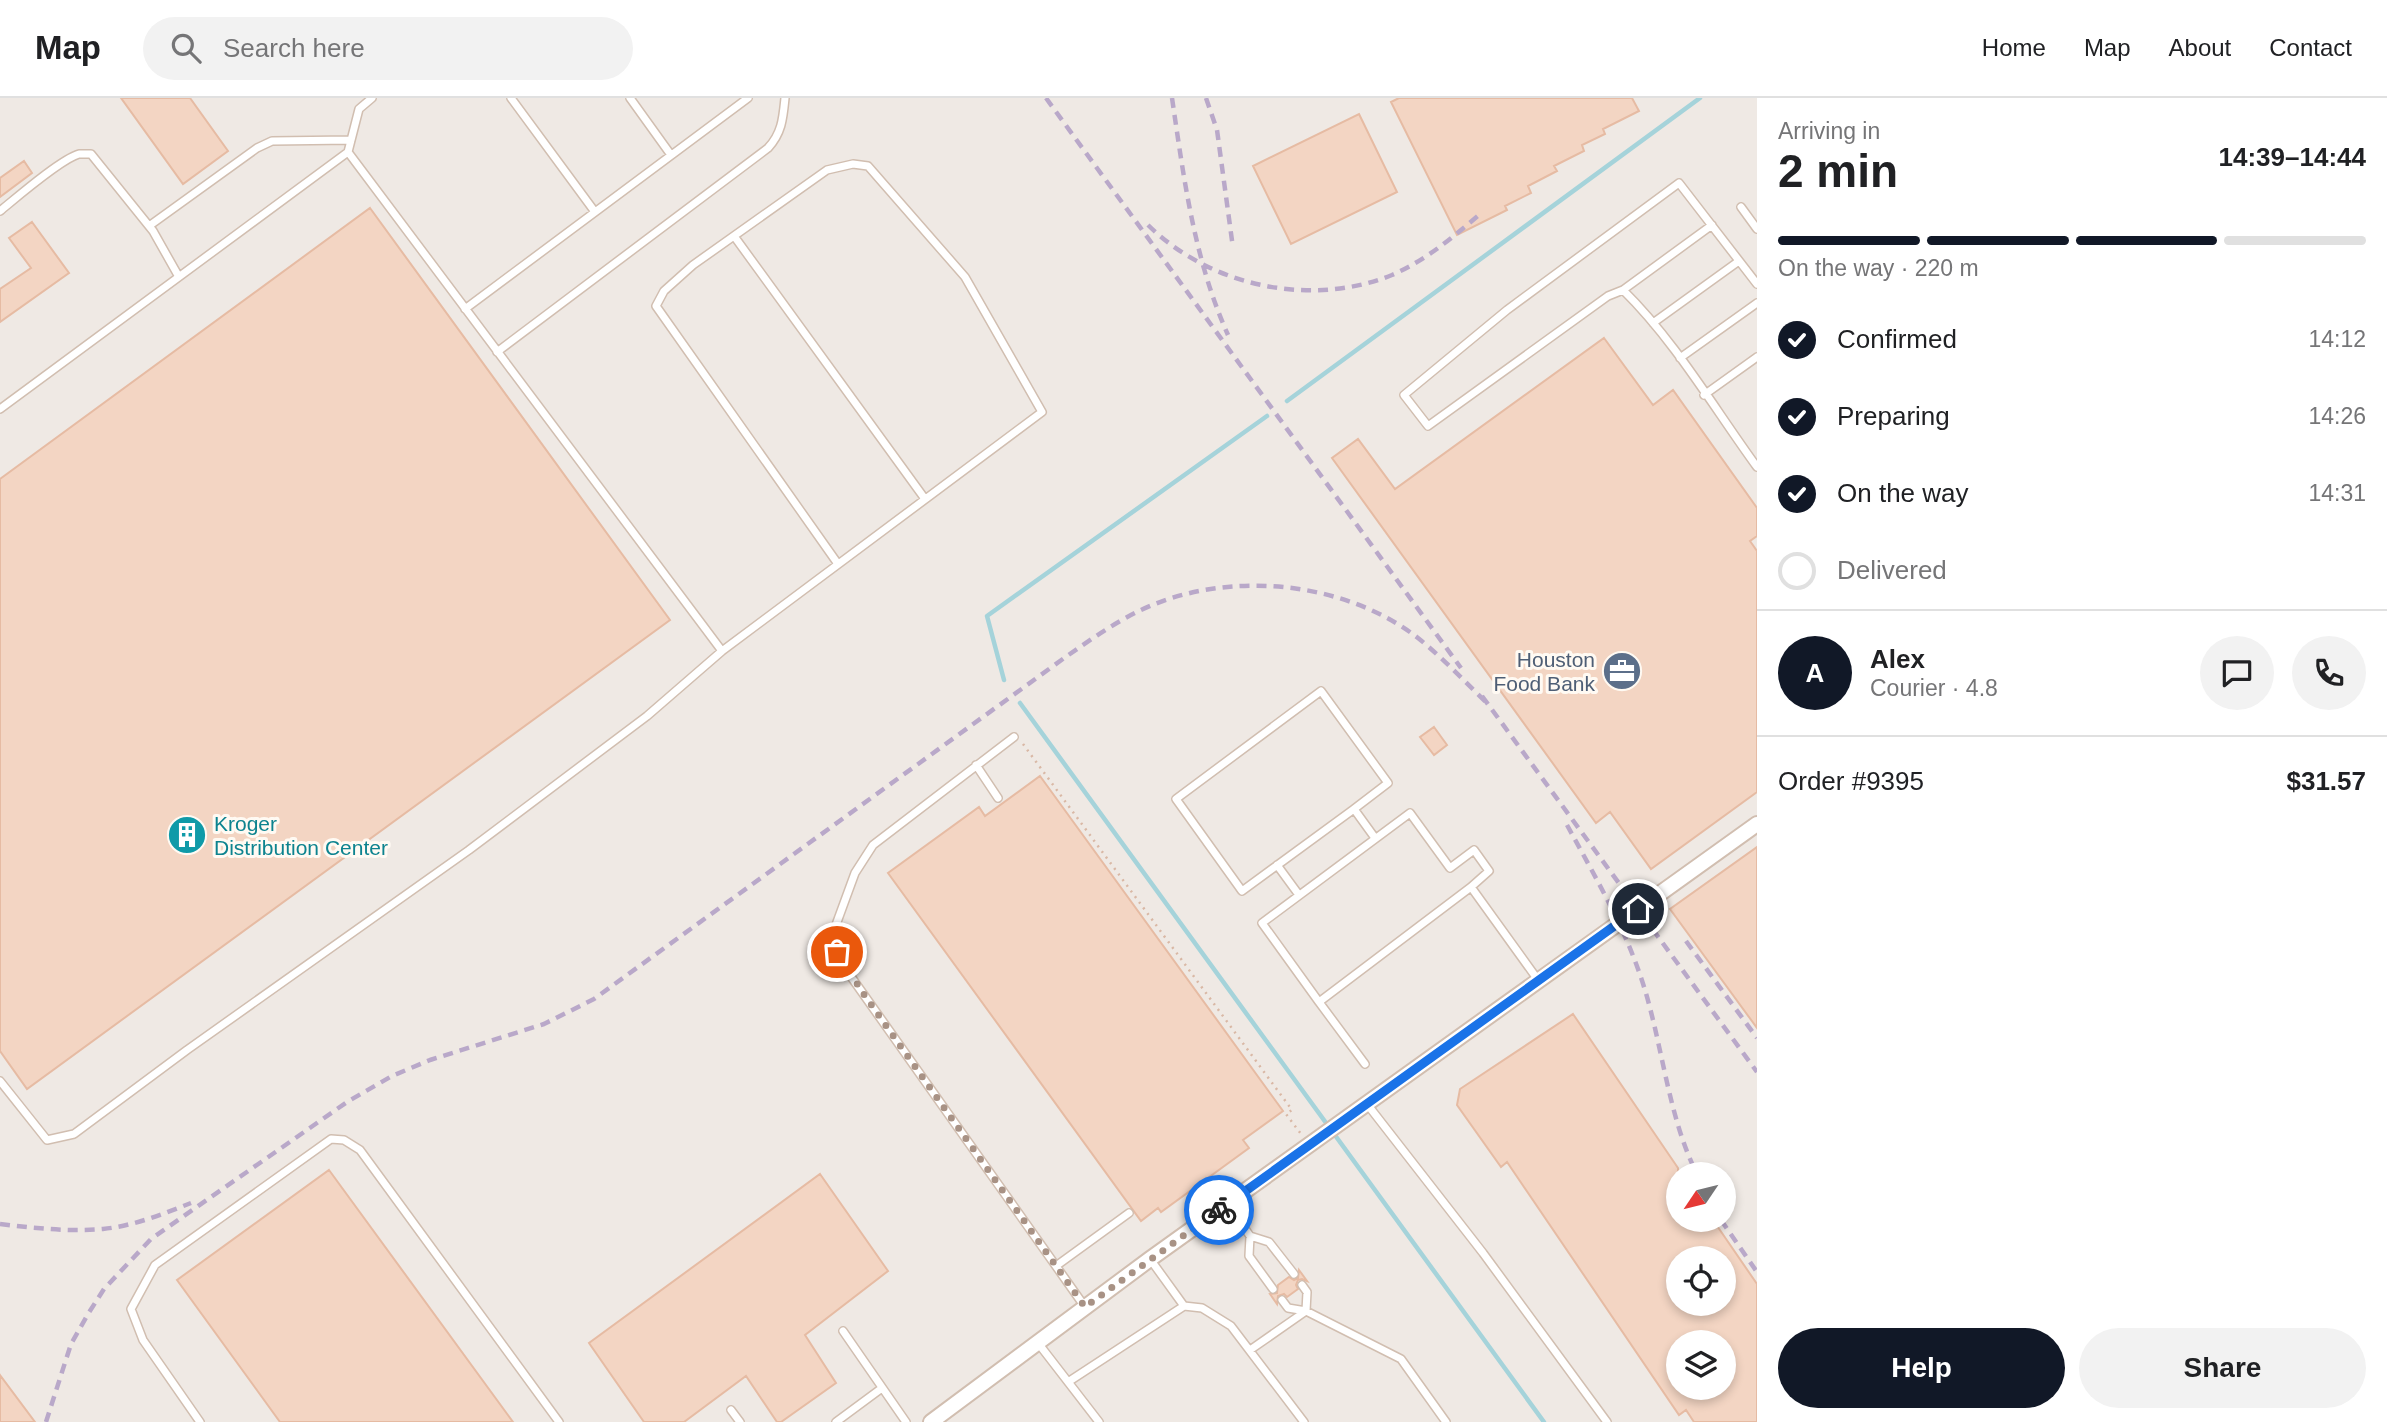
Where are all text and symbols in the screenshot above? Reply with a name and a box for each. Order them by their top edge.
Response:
search box [143,17,633,80]
text: Map [35,29,101,66]
icon: search [167,29,205,67]
text: Search here [223,33,365,63]
text: Home [1982,34,2046,61]
text: Map [2084,34,2131,61]
text: About [2169,34,2231,61]
text: Contact [2269,34,2352,61]
text: Arriving in [1778,118,1880,144]
text: 14:39–14:44 [2219,142,2366,172]
text: 2 min [1778,145,1898,197]
text: On the way · 220 m [1778,255,1979,281]
icon: check [1778,321,1816,359]
text: Confirmed [1837,324,1957,354]
text: 14:12 [2308,326,2366,352]
icon: check [1778,398,1816,436]
text: Preparing [1837,401,1950,431]
text: 14:26 [2308,403,2366,429]
icon: check [1778,475,1816,513]
text: On the way [1837,478,1969,508]
text: 14:31 [2308,480,2366,506]
text: Delivered [1837,555,1947,585]
button: chat [2200,636,2274,710]
button: phone [2292,636,2366,710]
text: Alex [1870,644,1925,674]
place label: Houston Food Bank [1493,648,1595,695]
office icon: Houston Food Bank [1601,650,1643,692]
text: A [1806,658,1824,688]
text: Courier · 4.8 [1870,675,1998,701]
text: Order #9395 [1778,766,1924,796]
text: $31.57 [2286,766,2366,796]
place label: Kroger Distribution Center [214,812,388,859]
building icon: Kroger Distribution Center [166,814,208,856]
pin [1608,879,1668,939]
icon: home [1619,890,1657,928]
pin [807,922,867,982]
icon: bag [818,933,856,971]
north arrow [1666,1162,1736,1232]
map controls [1666,1162,1736,1400]
courier [1184,1175,1254,1245]
icon: bike [1200,1191,1238,1229]
button: locate [1666,1246,1736,1316]
button: Help [1778,1328,2065,1408]
button: Share [2079,1328,2366,1408]
button: layers [1666,1330,1736,1400]

